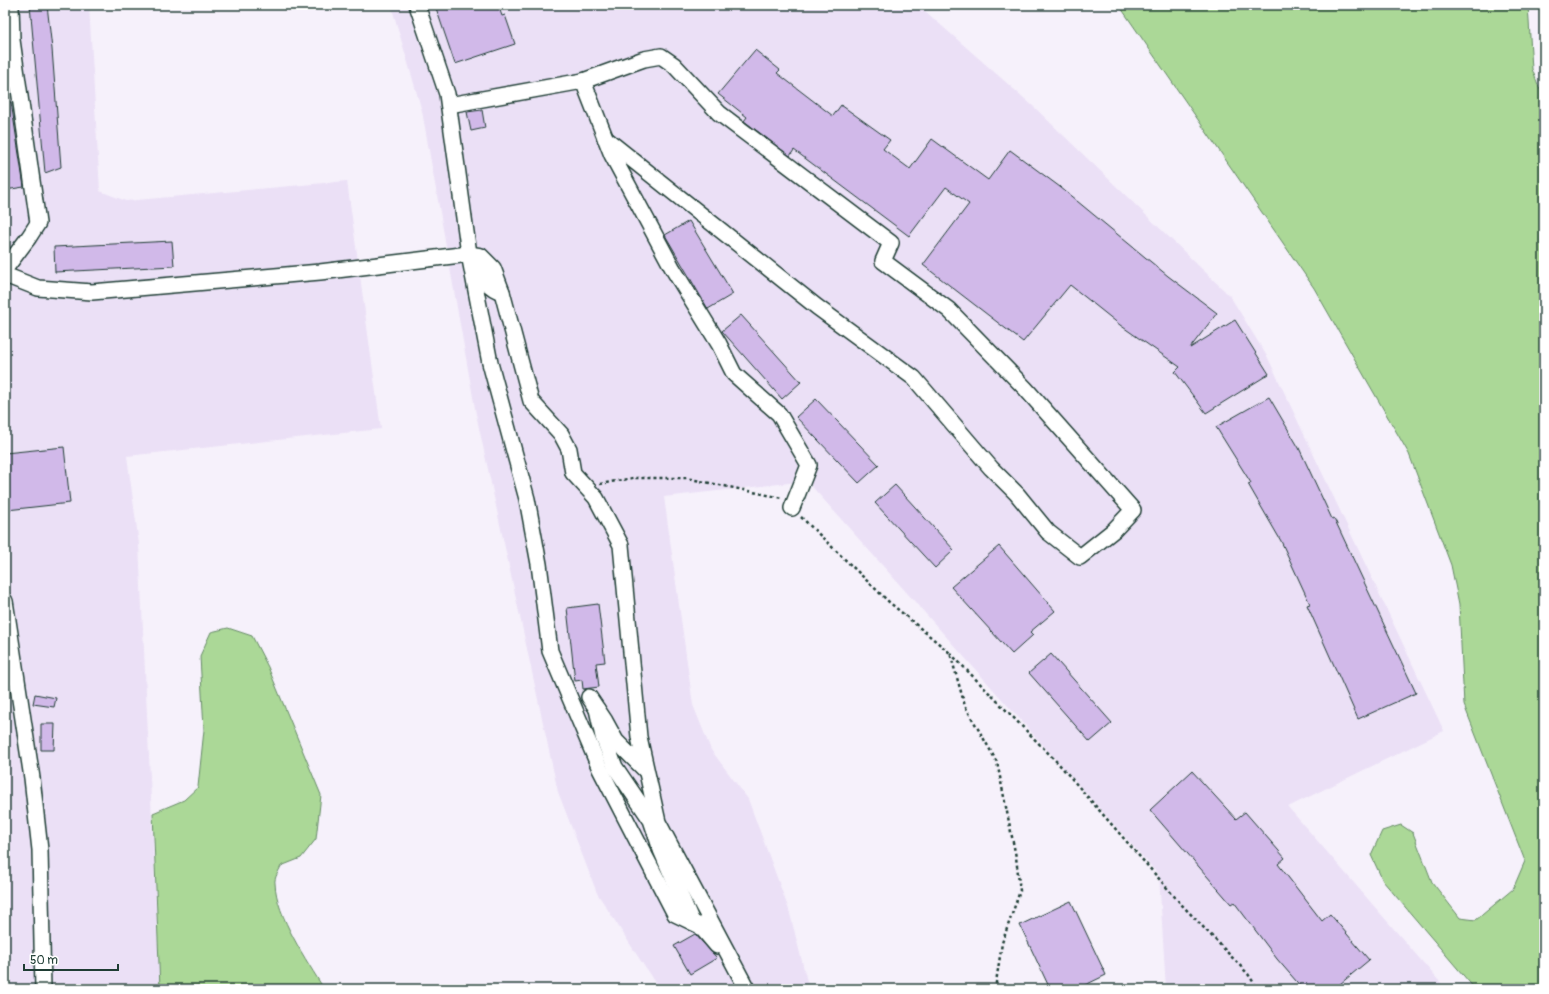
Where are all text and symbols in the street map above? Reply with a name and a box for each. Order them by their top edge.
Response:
scale bar [24,946,118,972]
text: 50 m [30,953,58,968]

